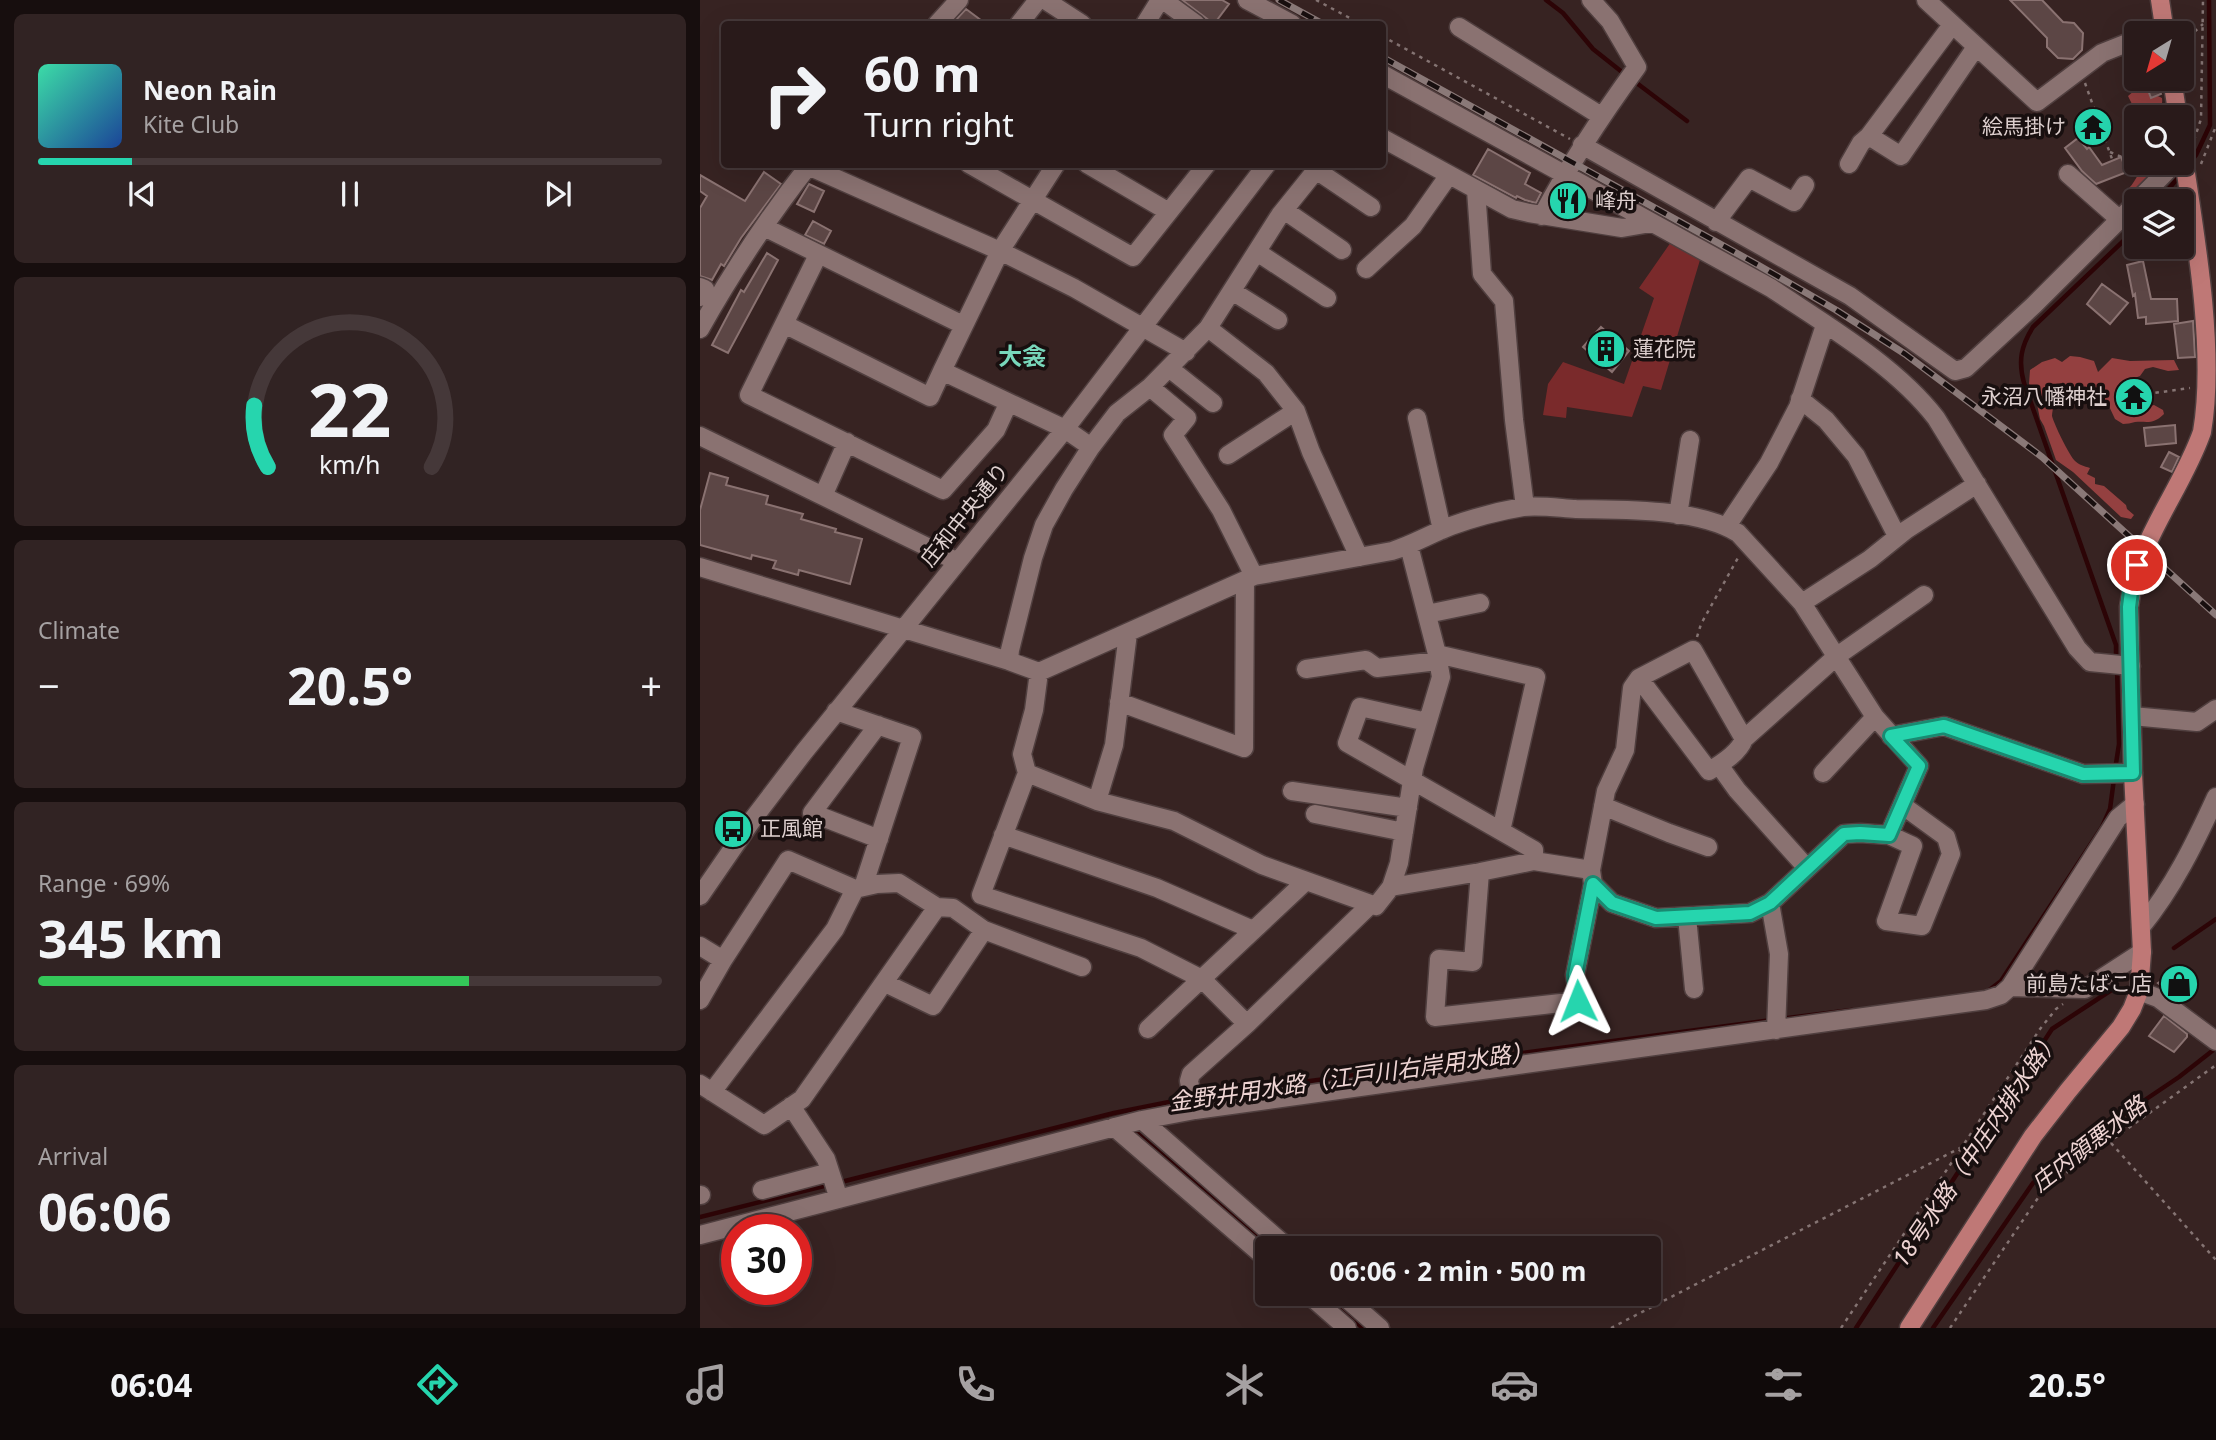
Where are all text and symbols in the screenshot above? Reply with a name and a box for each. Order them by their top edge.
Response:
north arrow [2124,21,2194,91]
map controls [2124,21,2194,259]
text: 60 m [864,40,981,106]
icon: right [749,49,840,140]
text: Neon Rain [143,72,277,108]
text: Turn right [864,103,1014,146]
button: search [2124,105,2194,175]
temple icon: 絵馬掛け [2072,106,2114,148]
text: Kite Club [143,108,239,140]
place label: 絵馬掛け [1982,112,2066,140]
icon: previous [123,175,161,213]
icon: pause [331,175,369,213]
icon: next [539,175,577,213]
restaurant icon: 峰舟 [1547,180,1589,222]
place label: 峰舟 [1595,186,1637,214]
button: layers [2124,189,2194,259]
building icon: 蓮花院 [1585,328,1627,370]
place label: 蓮花院 [1633,334,1696,362]
district label: 大衾 [998,339,1046,372]
text: 22 [308,360,392,459]
temple icon: 永沼八幡神社 [2113,376,2155,418]
place label: 永沼八幡神社 [1981,382,2107,410]
text: km/h [319,447,381,481]
street label: 庄和中央通り [914,457,1015,572]
pin [2107,535,2167,595]
icon: arrive [2118,546,2156,584]
text: Climate [38,614,120,646]
text: 20.5° [287,649,413,720]
text: − [38,659,60,711]
text: + [640,659,662,711]
bus stop icon: 正風館 [712,808,754,850]
place label: 正風館 [760,814,823,842]
text: Range · 69% [38,867,170,899]
text: 345 km [38,902,224,973]
shop icon: 前島たばこ店 [2158,963,2200,1005]
position arrow [1541,964,1615,1038]
place label: 前島たばこ店 [2026,969,2152,997]
water label: 18号水路（中庄内排水路） [1884,1024,2066,1273]
water label: 金野井用水路（江戸川右岸用水路） [1166,1035,1535,1117]
water label: 庄内領悪水路 [2024,1087,2154,1198]
text: Arrival [38,1140,108,1172]
text: 06:06 [38,1175,172,1246]
speed limit sign: 30 [721,1214,812,1305]
text: 06:06 · 2 min · 500 m [1330,1253,1586,1289]
icon: directions [413,1360,462,1409]
icon: music [682,1360,731,1409]
icon: phone [951,1360,1000,1409]
icon: climate [1220,1360,1269,1409]
icon: car [1490,1360,1539,1409]
icon: filters [1759,1360,1808,1409]
text: 06:04 [110,1363,192,1406]
text: 20.5° [2028,1363,2106,1406]

